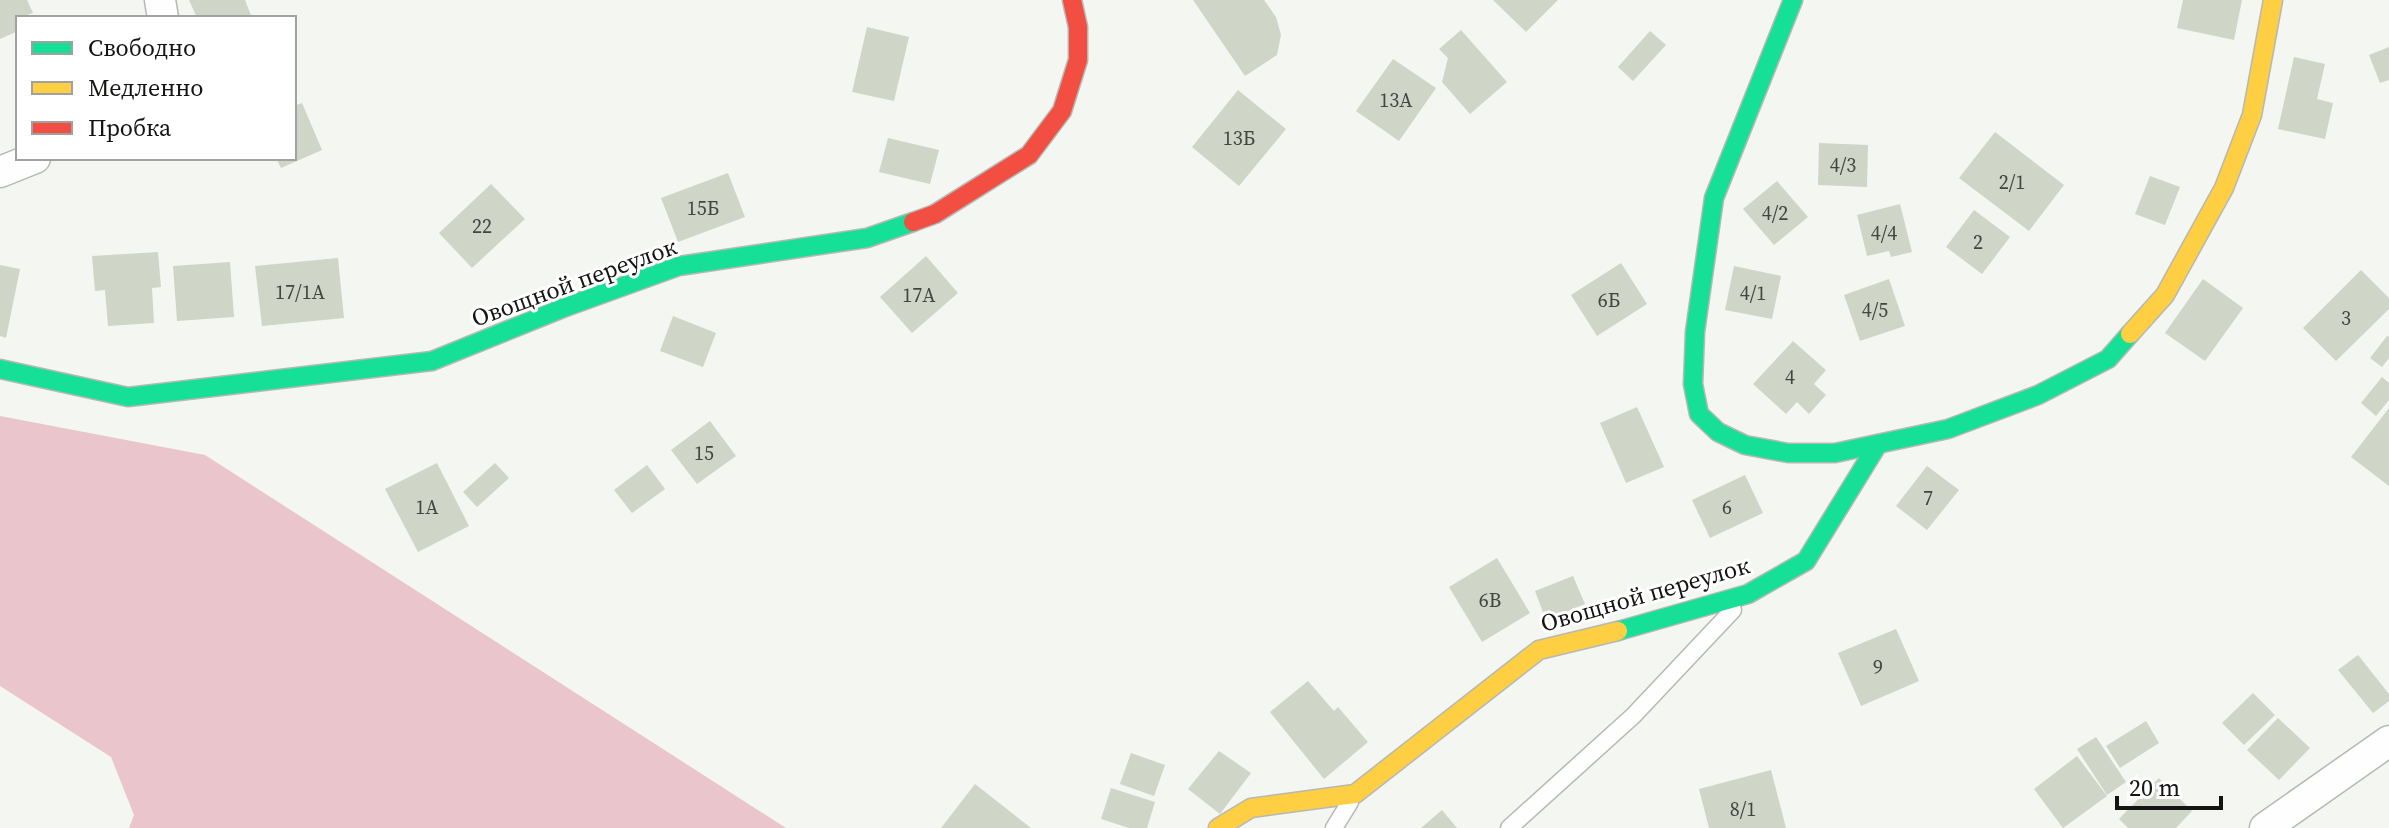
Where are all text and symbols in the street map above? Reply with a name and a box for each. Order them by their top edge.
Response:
legend [16,16,296,160]
text: Свободно [88,31,196,64]
text: Медленно [88,71,203,104]
house number: 13А [1379,86,1413,114]
text: Пробка [88,111,172,144]
house number: 13Б [1223,124,1255,152]
house number: 4/3 [1830,151,1856,179]
house number: 2/1 [1999,168,2025,196]
house number: 15Б [687,194,719,222]
house number: 4/2 [1762,199,1788,227]
house number: 22 [472,212,492,240]
house number: 4/4 [1871,219,1897,247]
house number: 2 [1973,228,1983,256]
street label: Овощной переулок [467,230,681,334]
house number: 17/1А [275,278,326,306]
house number: 4/1 [1740,279,1766,307]
house number: 17А [902,281,936,309]
house number: 6Б [1598,286,1620,314]
house number: 4/5 [1862,296,1888,324]
house number: 3 [2341,304,2351,332]
house number: 4 [1785,363,1795,391]
house number: 15 [694,439,714,467]
house number: 7 [1923,484,1933,512]
house number: 1А [415,493,439,521]
house number: 6 [1722,493,1732,521]
street label: Овощной переулок [1537,548,1753,640]
house number: 6В [1479,586,1501,614]
house number: 9 [1873,653,1883,681]
scale bar [2117,760,2221,810]
text: 20 m [2129,771,2180,804]
house number: 8/1 [1730,795,1756,823]

